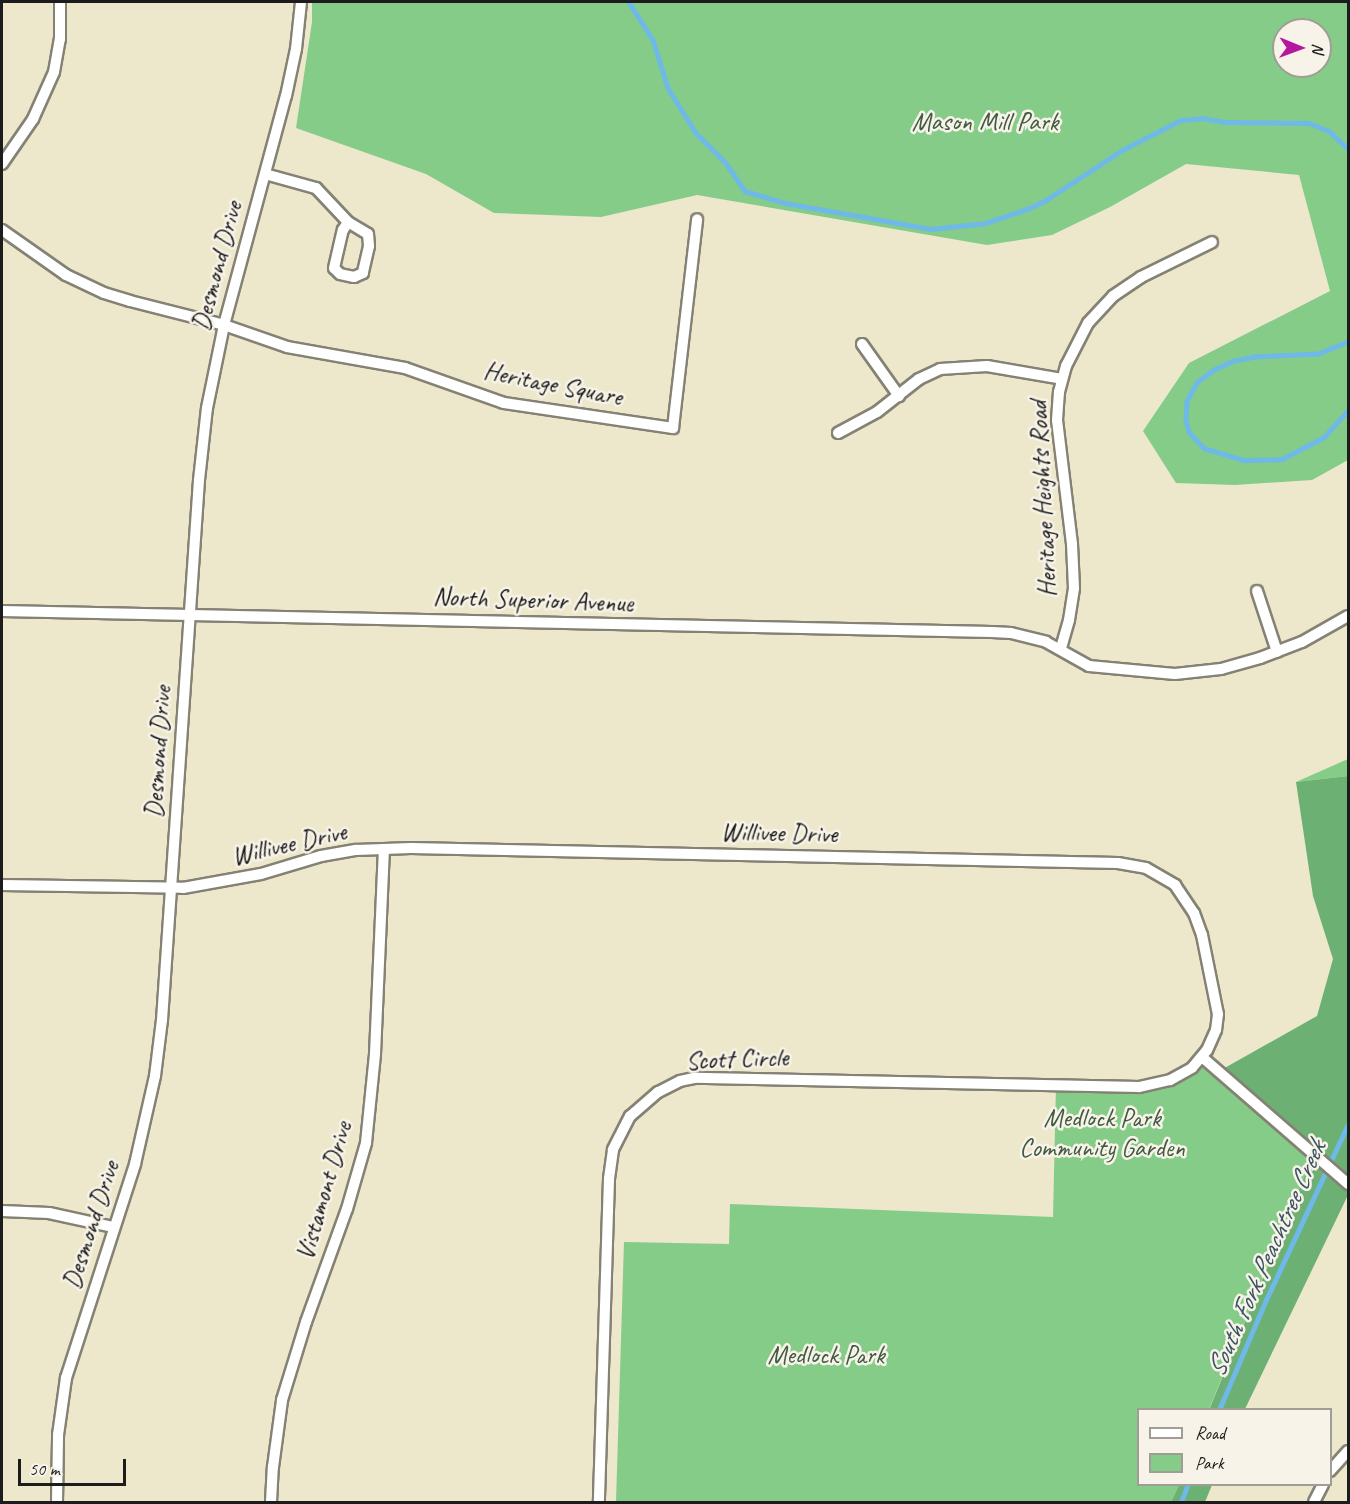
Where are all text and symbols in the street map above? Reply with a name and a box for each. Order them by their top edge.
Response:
north arrow [1272,18,1332,78]
text: N [1308,43,1328,53]
park label: Mason Mill Park [912,106,1058,138]
street label: Desmond Drive [185,198,249,334]
street label: Heritage Square [481,355,625,413]
street label: Heritage Heights Road [1022,400,1064,598]
street label: North Superior Avenue [433,581,633,619]
street label: Desmond Drive [138,685,178,819]
street label: Willivee Drive [229,816,349,872]
street label: Willivee Drive [720,816,838,850]
street label: Scott Circle [685,1042,789,1076]
park label: Medlock Park Community Garden [1019,1102,1185,1164]
street label: Vistamont Drive [289,1118,359,1264]
water label: South Fork Peachtree Creek [1200,1137,1332,1381]
street label: Desmond Drive [56,1157,126,1293]
park label: Medlock Park [767,1339,885,1371]
legend [1137,1408,1332,1486]
text: Road [1195,1422,1225,1444]
scale bar [21,1447,129,1485]
text: Park [1195,1452,1224,1474]
text: 50 m [29,1458,60,1480]

